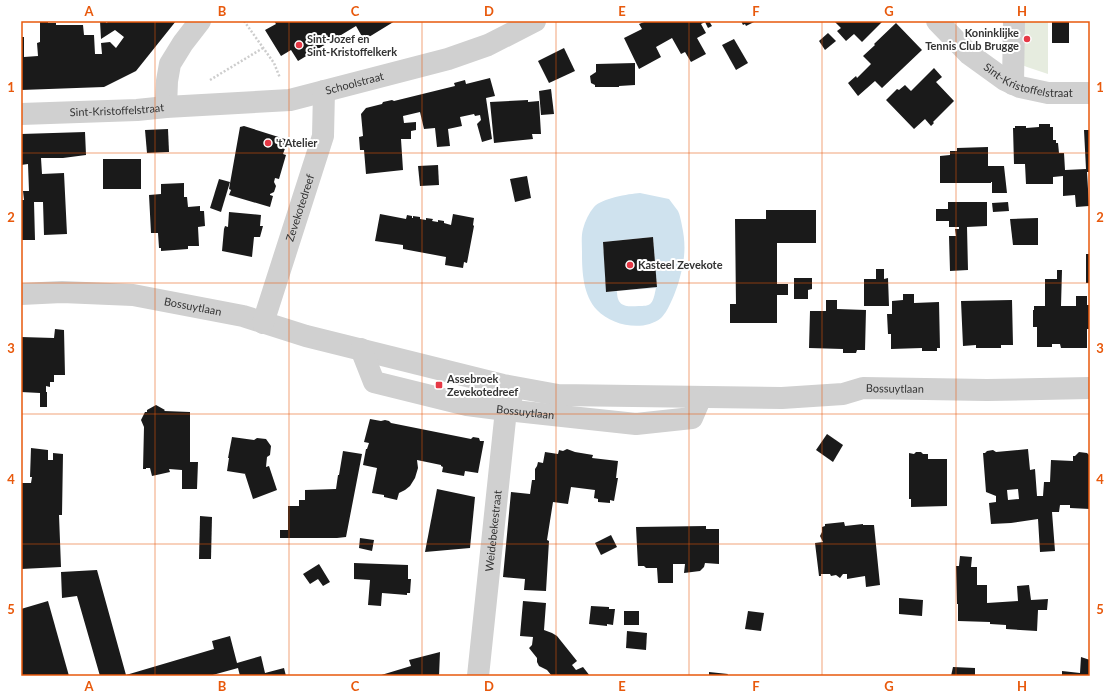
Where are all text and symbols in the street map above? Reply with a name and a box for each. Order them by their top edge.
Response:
text: A [83,3,94,19]
text: B [218,3,227,19]
text: C [351,3,360,19]
text: D [484,3,494,19]
text: E [618,3,626,19]
text: F [752,3,760,19]
text: G [884,3,894,19]
text: H [1017,3,1027,19]
place label: Koninklijke Tennis Club Brugge [925,26,1019,52]
place label: Sint-Jozef en Sint-Kristoffelkerk [307,32,397,58]
marker: Koninklijke Tennis Club Brugge [1022,34,1032,44]
marker: Sint-Jozef en Sint-Kristoffelkerk [294,40,304,50]
street label: Sint-Kristoffelstraat [982,60,1073,99]
street label: Schoolstraat [324,69,385,97]
text: 1 [7,79,15,95]
text: 1 [1096,79,1104,95]
street label: Sint-Kristoffelstraat [69,100,165,118]
place label: 't Atelier [276,136,318,149]
marker: 't Atelier [263,138,273,148]
street label: Zevekotedreef [283,172,316,243]
text: 2 [7,209,15,225]
text: 2 [1096,209,1104,225]
place label: Kasteel Zevekote [638,258,723,271]
marker: Kasteel Zevekote [625,260,635,270]
street label: Bossuytlaan [163,294,223,318]
text: 3 [7,340,15,356]
text: 3 [1096,340,1104,356]
place label: Assebroek Zevekotedreef [446,372,518,398]
marker: Assebroek Zevekotedreef [434,380,444,390]
street label: Bossuytlaan [866,381,924,395]
street label: Bossuytlaan [496,402,555,421]
text: 4 [7,471,15,487]
text: 4 [1096,471,1104,487]
street label: Weidebekestraat [482,489,504,572]
text: 5 [7,601,15,617]
text: 5 [1096,601,1104,617]
text: A [83,678,94,694]
text: B [218,678,227,694]
text: C [351,678,360,694]
text: D [484,678,494,694]
text: E [618,678,626,694]
text: F [752,678,760,694]
text: G [884,678,894,694]
text: H [1017,678,1027,694]

